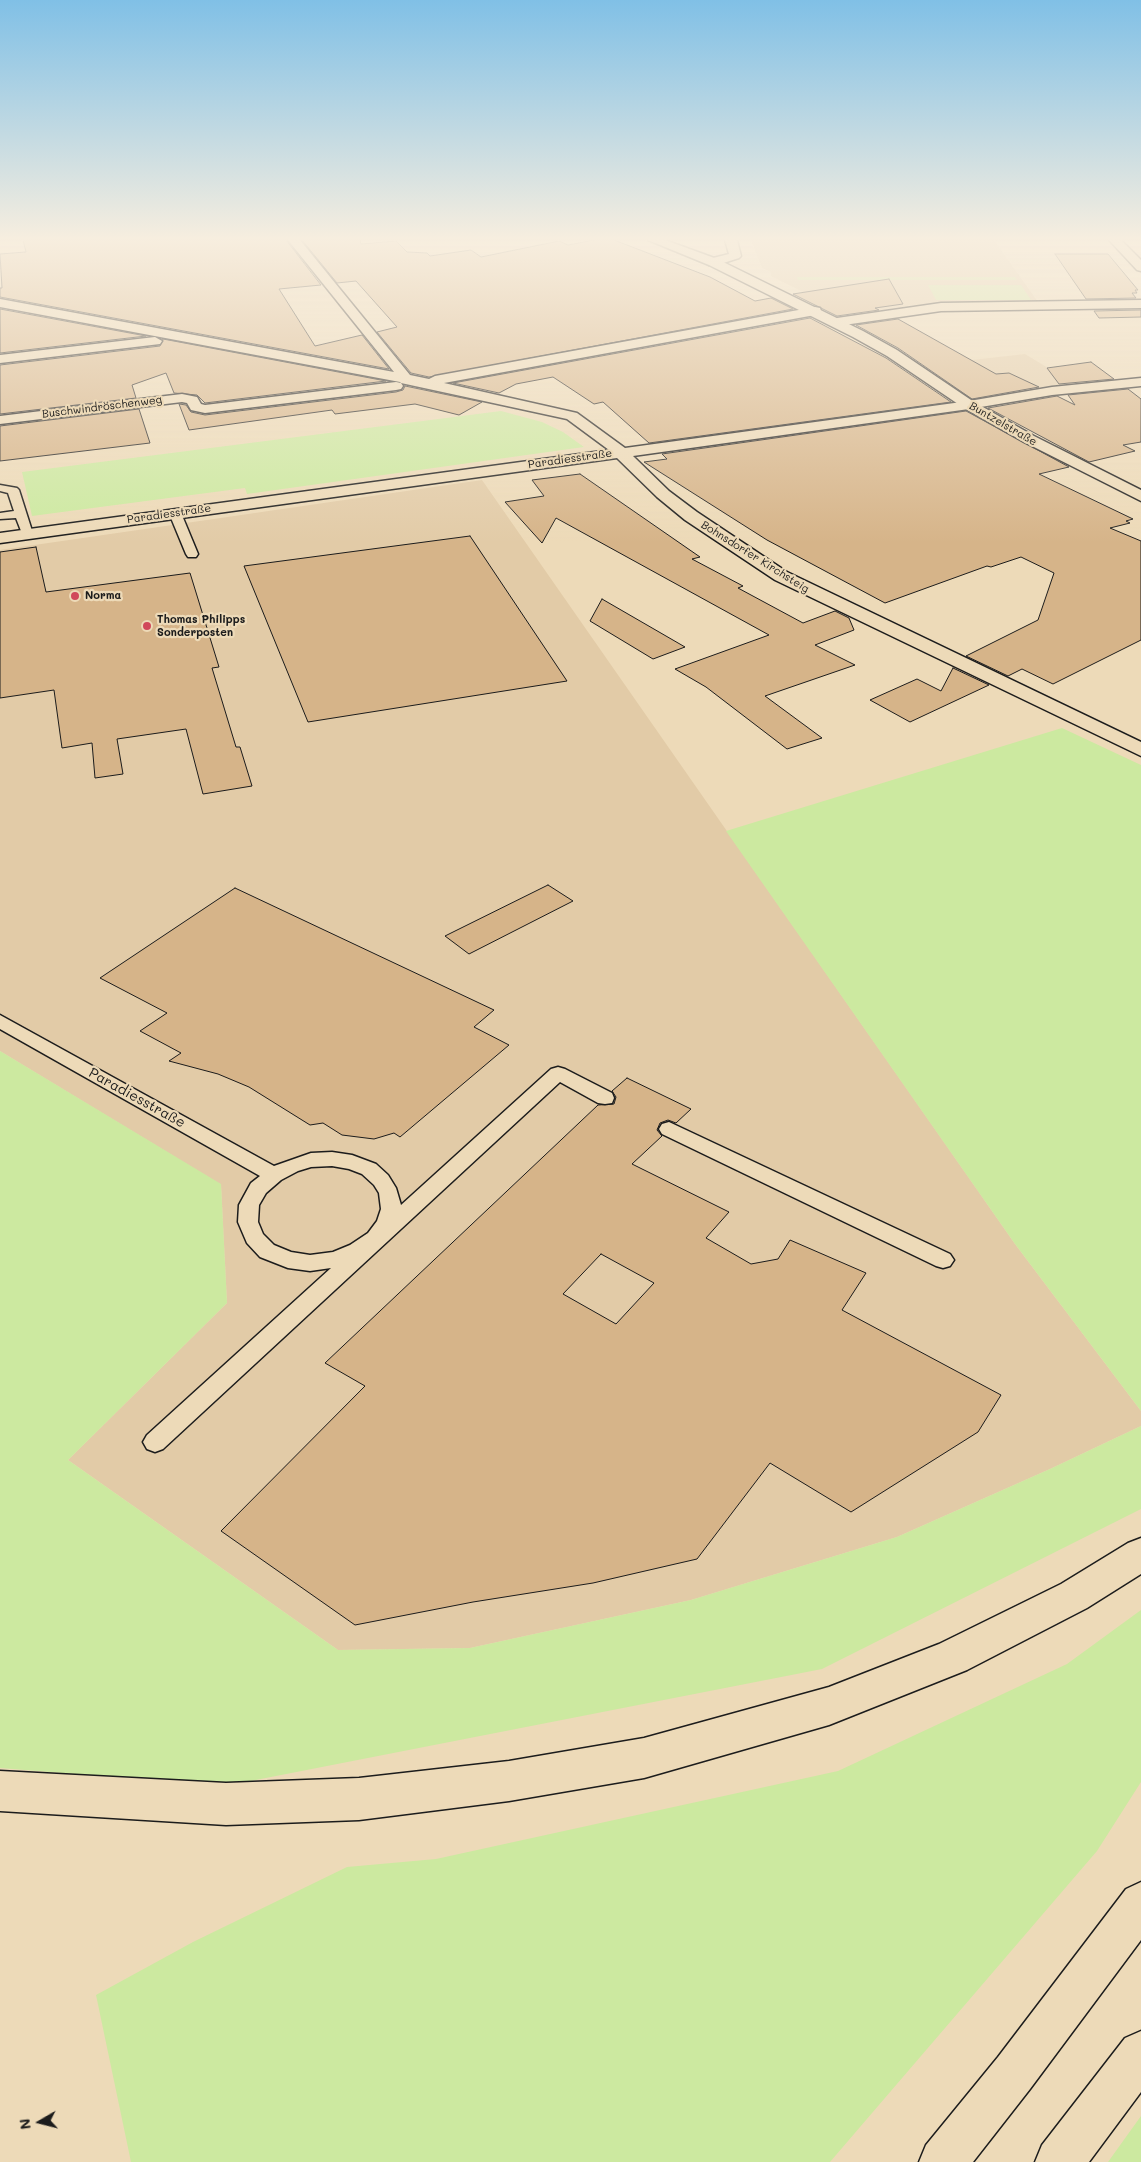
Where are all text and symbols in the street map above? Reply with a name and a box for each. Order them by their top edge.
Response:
street label: Buschwindröschenweg [41,393,163,421]
street label: Buntzelstraße [967,399,1039,449]
street label: Paradiesstraße [527,447,613,471]
street label: Paradiesstraße [126,502,212,526]
street label: Bohnsdorfer Kirchsteig [698,518,812,596]
place label: Norma [85,589,121,603]
marker: Norma [69,590,81,602]
place label: Thomas Philipps Sonderposten [157,613,245,639]
marker: Thomas Philipps Sonderposten [141,620,153,632]
street label: Paradiesstraße [86,1064,188,1132]
north arrow [15,2097,65,2147]
text: N [15,2118,35,2131]

